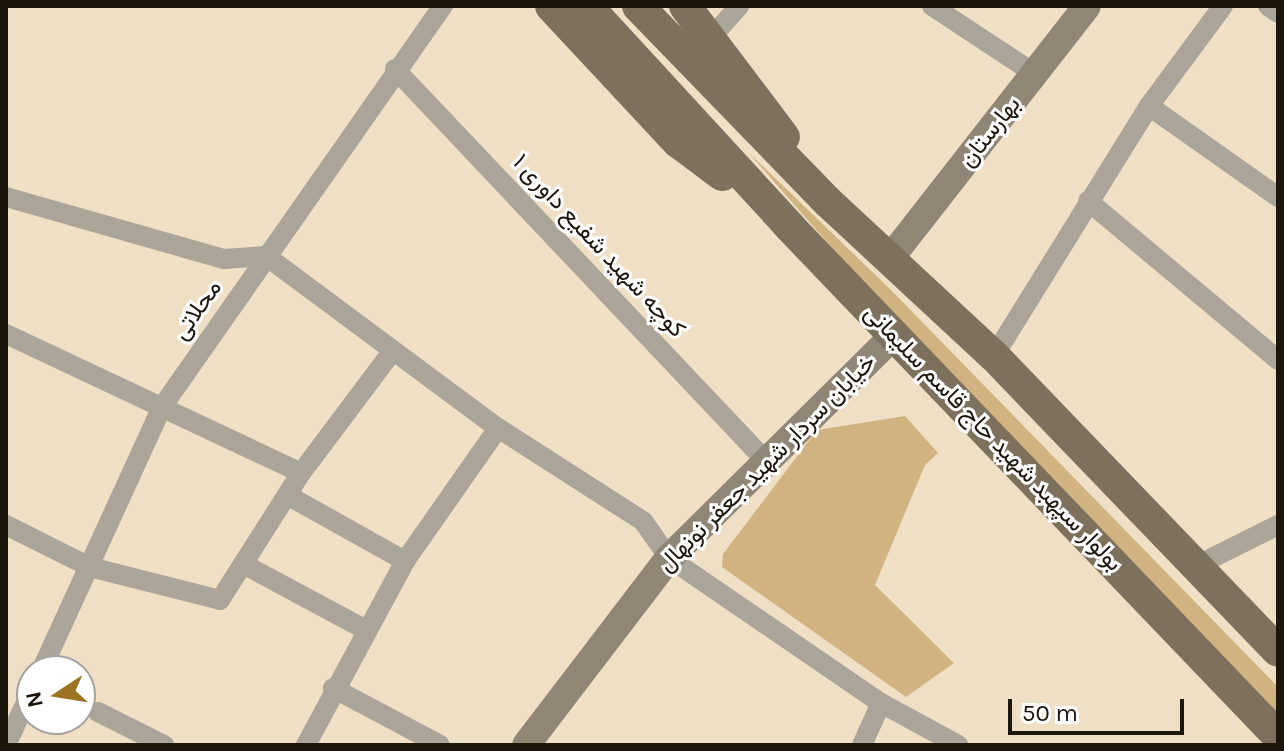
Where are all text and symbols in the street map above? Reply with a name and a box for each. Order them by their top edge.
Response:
street label: بهارستان [953,91,1027,173]
street label: کوچه شهید شفیع داوری ۱ [507,148,691,344]
street label: محلاتی [166,274,228,346]
street label: بولوار سپهبد شهید حاج قاسم سلیمانی [858,299,1128,577]
street label: خیابان سردار شهید جعفر نونهال [652,348,882,578]
north arrow [16,655,96,735]
scale bar [1012,683,1188,733]
text: N [20,689,49,710]
text: 50 m [1022,699,1078,727]

